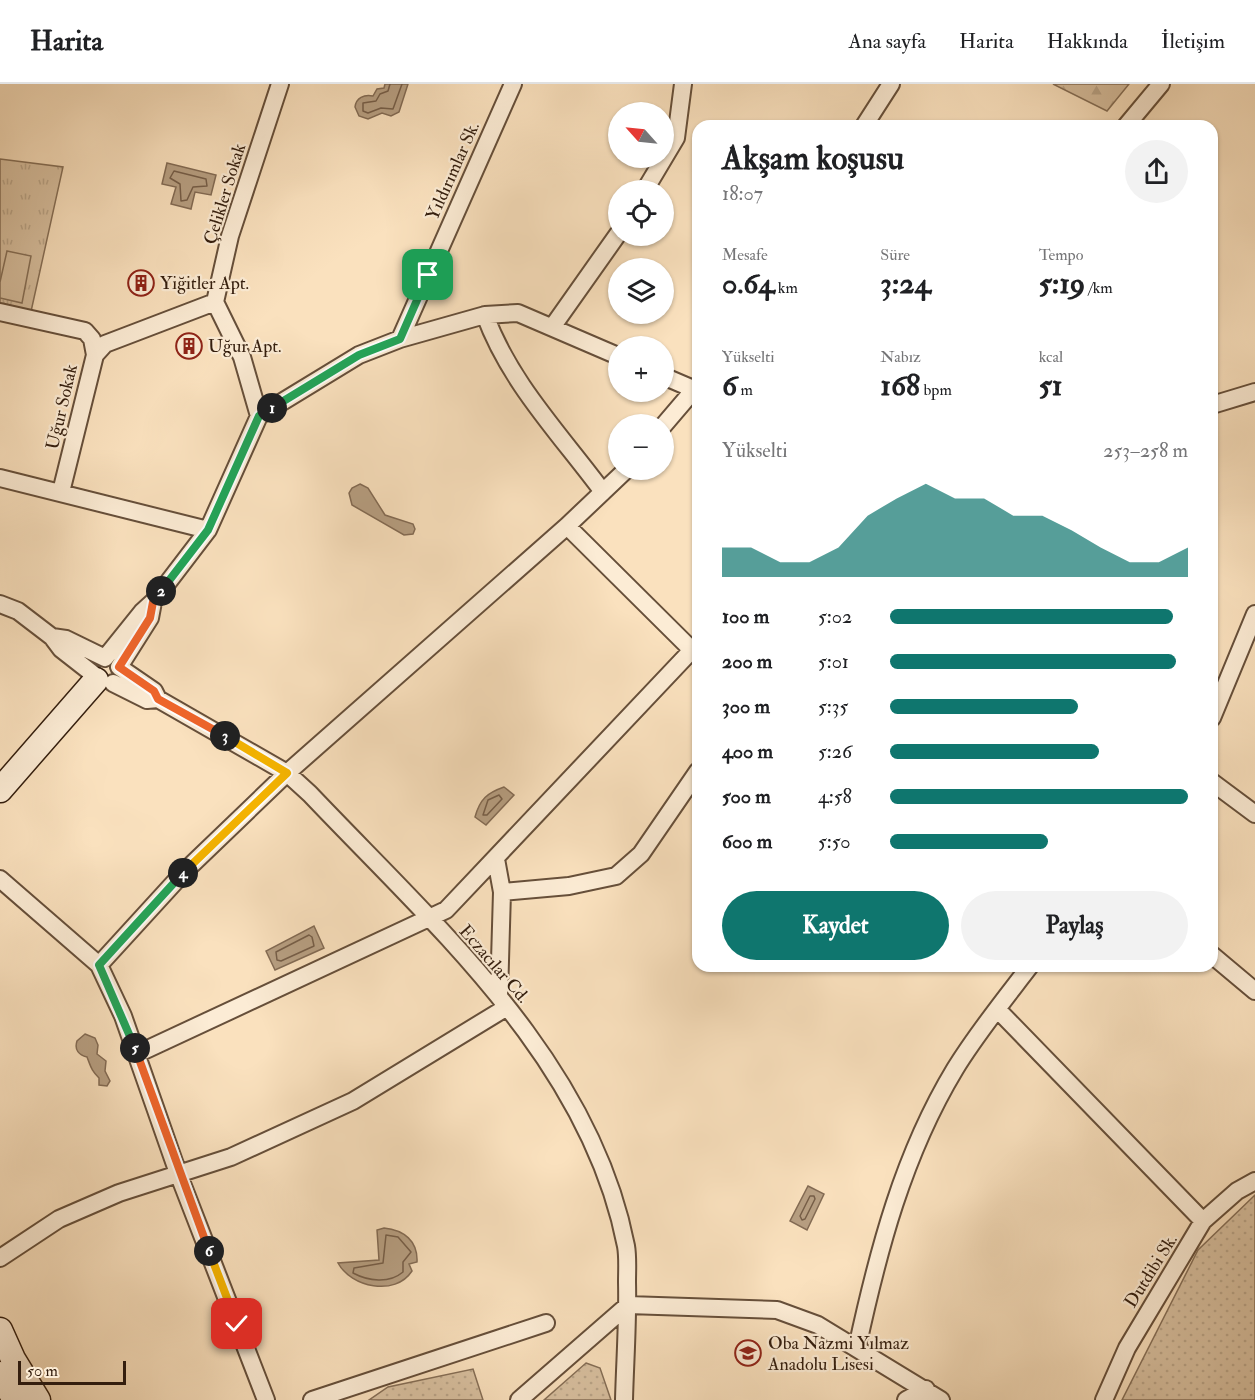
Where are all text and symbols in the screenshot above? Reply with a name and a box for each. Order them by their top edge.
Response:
text: Harita [30,24,103,59]
text: Ana sayfa [849,28,926,55]
text: Harita [959,28,1014,55]
text: Hakkında [1047,28,1128,55]
text: İletişim [1161,28,1225,55]
north arrow [608,102,674,168]
map controls [608,102,674,480]
street label: Yıldırımlar Sk. [421,118,485,224]
text: Akşam koşusu [722,138,904,179]
street label: Çelikler Sokak [199,140,251,247]
button: share [1125,140,1188,203]
button: locate [608,180,674,246]
text: 18:07 [722,181,763,206]
text: Mesafe [722,245,768,265]
text: Süre [880,245,910,265]
text: Tempo [1039,245,1083,265]
pin [402,249,453,300]
icon: arrive [411,258,444,291]
button: layers [608,258,674,324]
text: 0.64 [722,265,775,302]
text: 3:24 [880,265,931,302]
text: 5:19 [1039,265,1085,302]
building icon: Yiğitler Apt. [126,268,156,298]
place label: Yiğitler Apt. [160,272,249,295]
text: km [775,278,798,298]
text: /km [1085,278,1113,298]
building icon: Uğur Apt. [174,331,204,361]
place label: Uğur Apt. [208,335,282,358]
button: + [608,336,674,402]
text: Yükselti [722,347,774,367]
text: Nabız [880,347,921,367]
text: kcal [1039,347,1063,367]
street label: Uğur Sokak [41,362,83,452]
text: 6 [722,367,737,404]
text: 168 [880,367,920,404]
text: 51 [1039,367,1063,404]
text: m [737,380,753,400]
text: bpm [920,380,952,400]
pin: 1 [257,393,287,423]
text: 1 [269,398,275,418]
button: − [608,414,674,480]
text: Yükselti [722,438,788,463]
text: 253–258 m [1103,438,1188,463]
pin: 2 [146,576,176,606]
text: 2 [157,581,165,601]
text: 100 m [722,604,769,629]
text: 5:02 [818,604,852,629]
text: 200 m [722,649,772,674]
text: 5:01 [818,649,849,674]
text: 300 m [722,694,770,719]
text: 5:35 [818,694,848,719]
pin: 3 [210,721,240,751]
text: 3 [222,726,228,746]
text: 400 m [722,739,773,764]
text: 5:26 [818,739,852,764]
text: 500 m [722,784,771,809]
text: 4:58 [818,784,852,809]
text: 600 m [722,829,772,854]
text: 5:50 [818,829,851,854]
pin: 4 [168,858,198,888]
text: 4 [179,863,187,883]
button: Kaydet [722,891,949,960]
button: Paylaş [961,891,1188,960]
street label: Eczacılar Cd. [454,920,534,1008]
pin: 5 [120,1033,150,1063]
text: 5 [131,1038,139,1058]
street label: Dutdibi Sk. [1119,1230,1183,1312]
pin: 6 [194,1236,224,1266]
text: 6 [205,1241,213,1261]
pin [211,1298,262,1349]
icon: check [220,1307,253,1340]
place label: Oba Nazmi Yılmaz Anadolu Lisesi [767,1332,909,1376]
school or university icon: Oba Nazmi Yılmaz Anadolu Lisesi [733,1338,763,1368]
scale bar [18,1358,126,1386]
text: 50 m [27,1361,58,1381]

